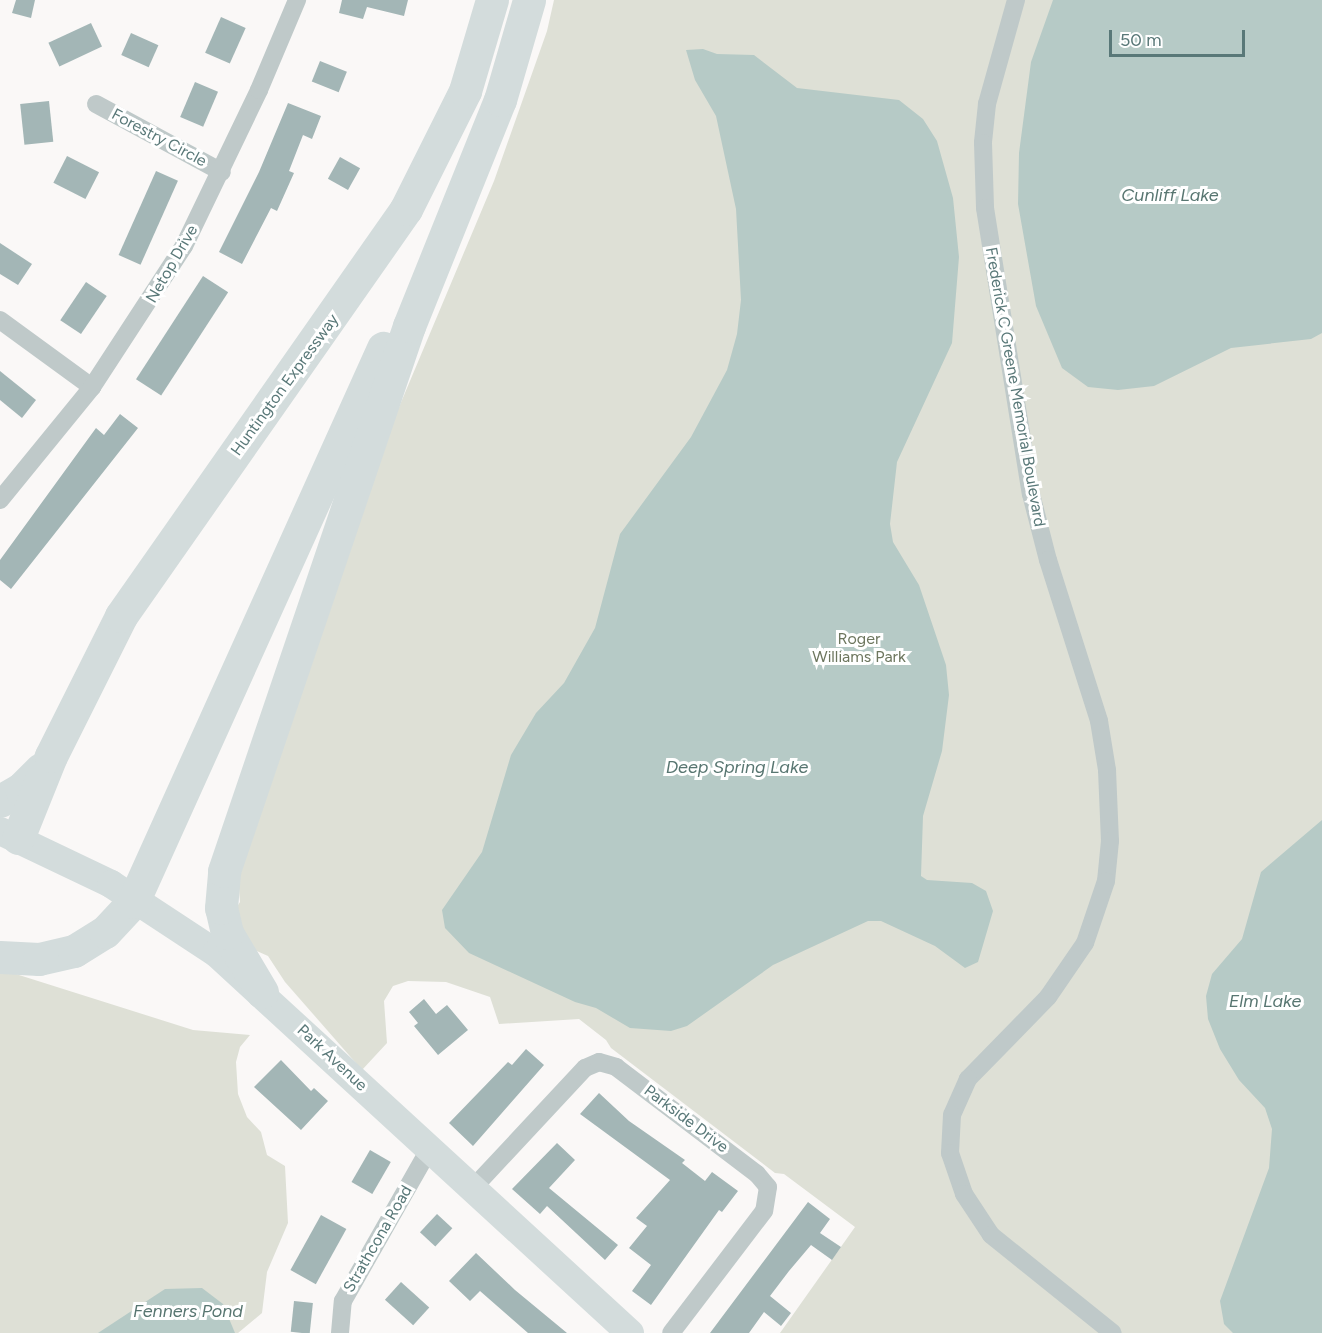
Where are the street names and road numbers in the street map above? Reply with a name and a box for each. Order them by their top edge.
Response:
street label: Forestry Circle [108,105,210,171]
street label: Netop Drive [142,222,202,306]
street label: Frederick C Greene Memorial Boulevard [981,246,1049,528]
street label: Huntington Expressway [227,310,343,460]
street label: Park Avenue [293,1021,371,1095]
street label: Parkside Drive [640,1081,732,1157]
street label: Strathcona Road [340,1182,416,1296]

